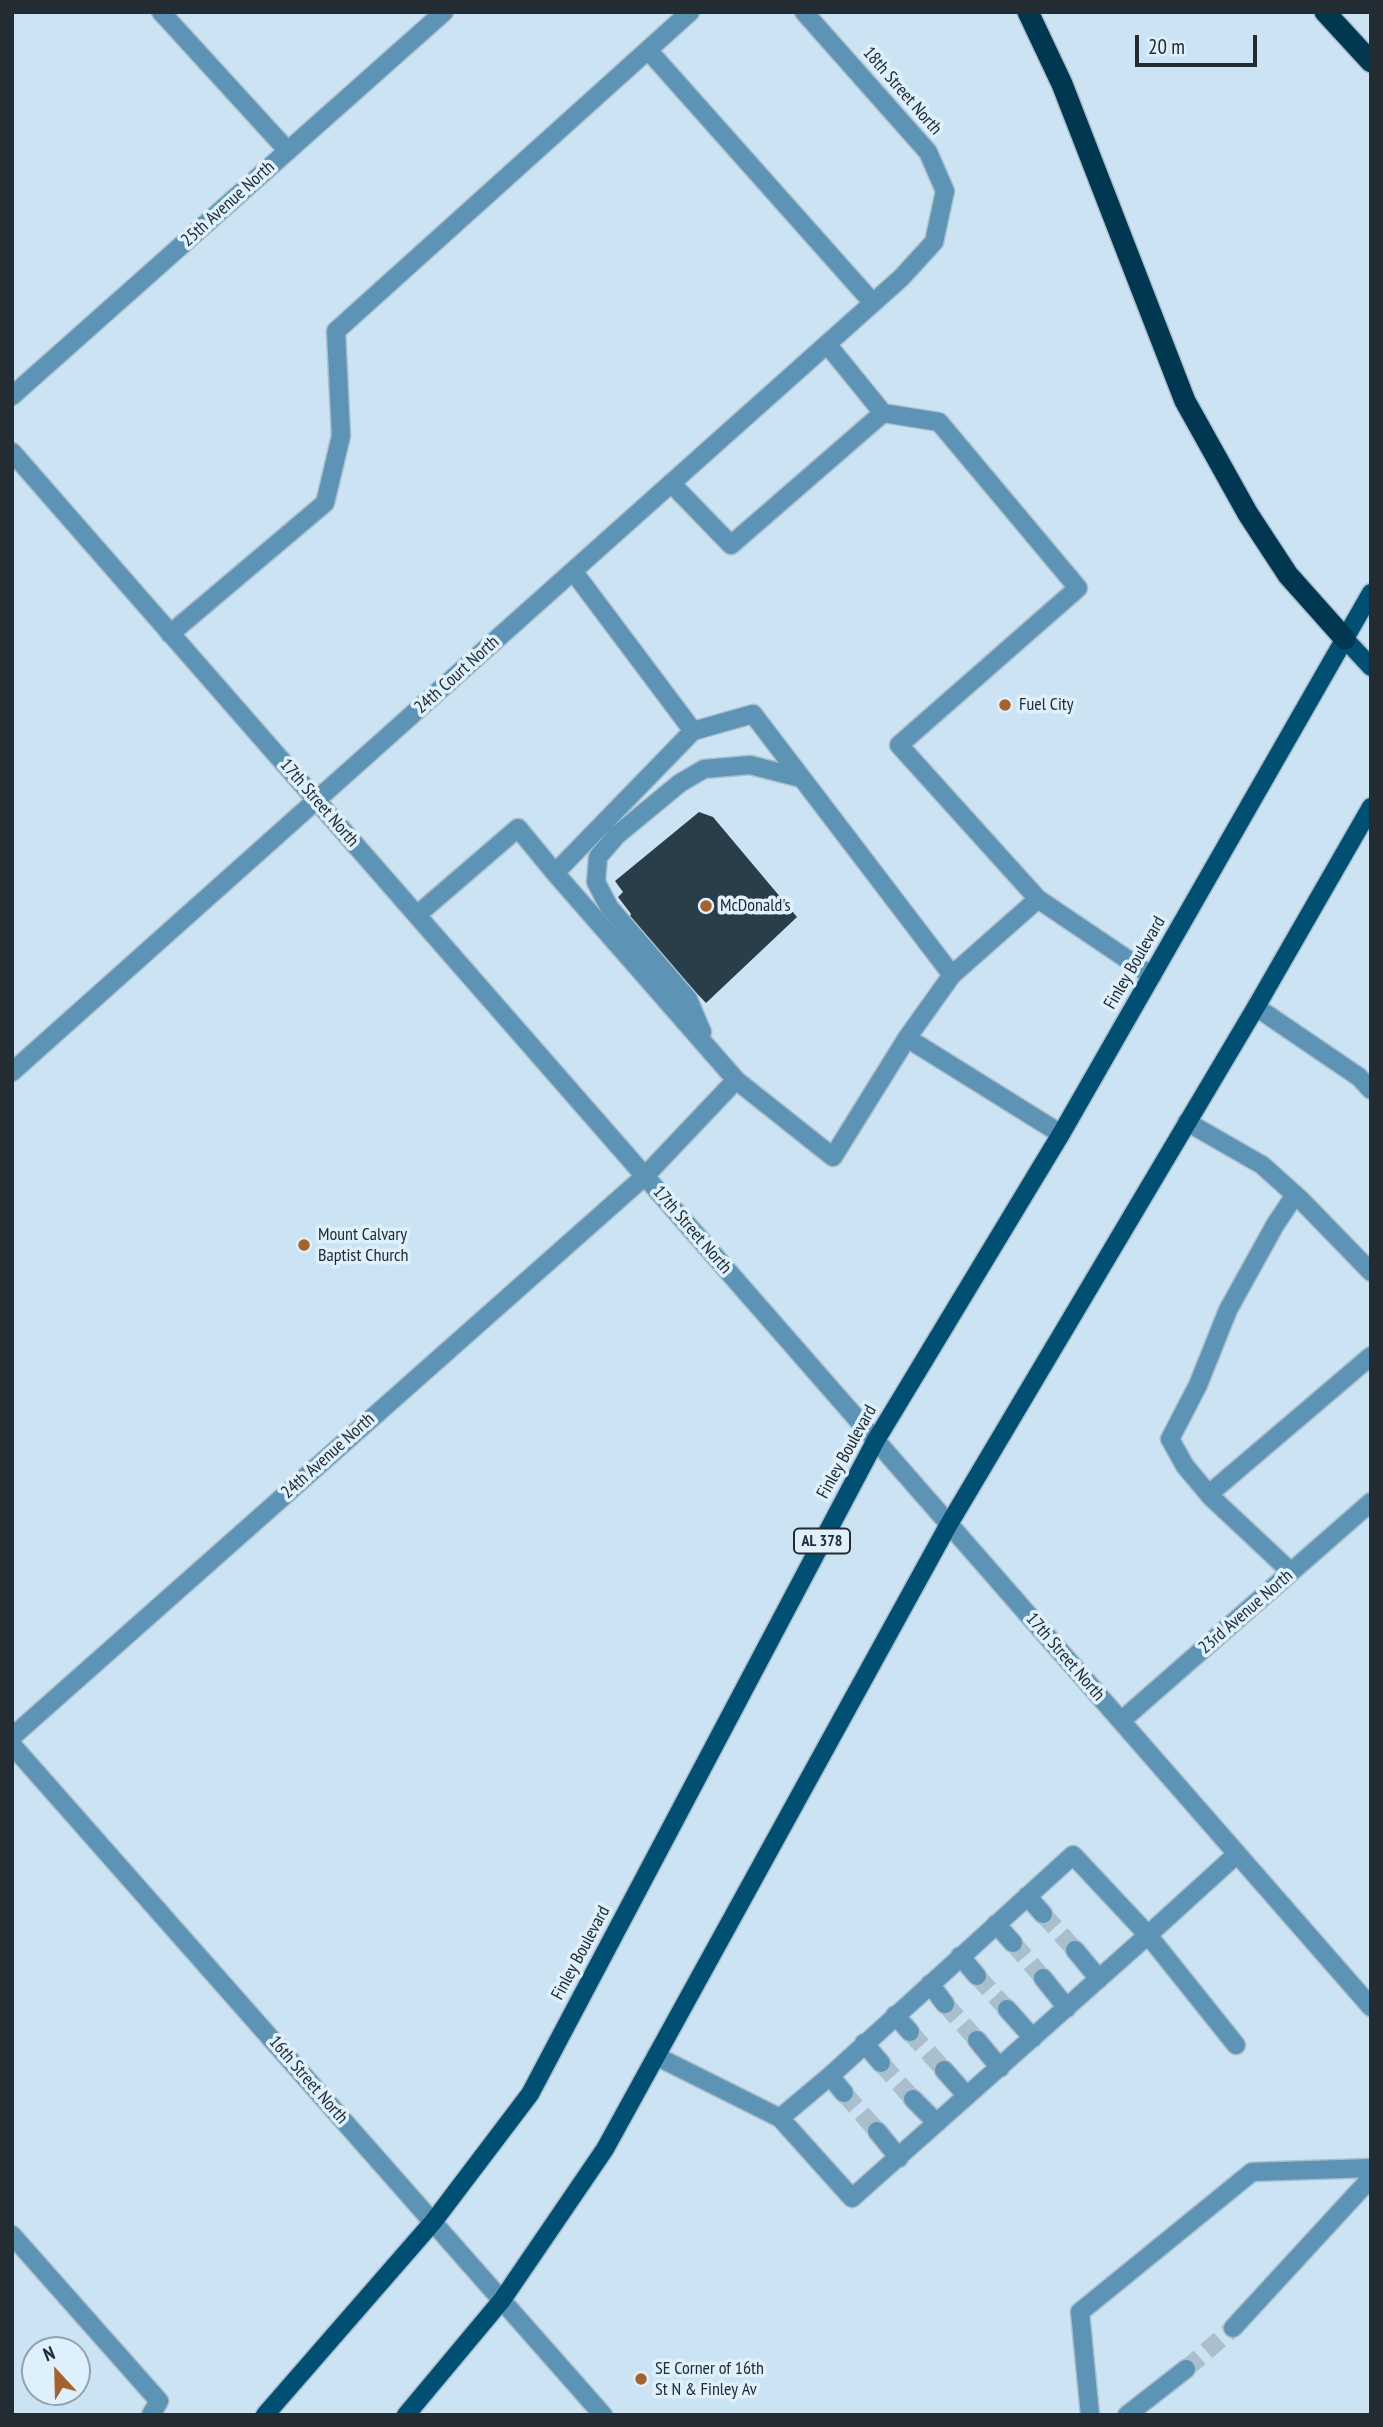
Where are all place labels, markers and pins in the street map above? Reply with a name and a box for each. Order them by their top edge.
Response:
place label: Fuel City [1019,694,1073,716]
marker: Fuel City [997,697,1013,713]
place label: McDonald's [720,895,791,917]
marker: McDonald's [698,898,714,914]
place label: Mount Calvary Baptist Church [318,1224,408,1266]
marker: Mount Calvary Baptist Church [296,1237,312,1253]
place label: SE Corner of 16th St N & Finley Av [655,2358,764,2400]
marker: SE Corner of 16th St N & Finley Av [633,2371,649,2387]

